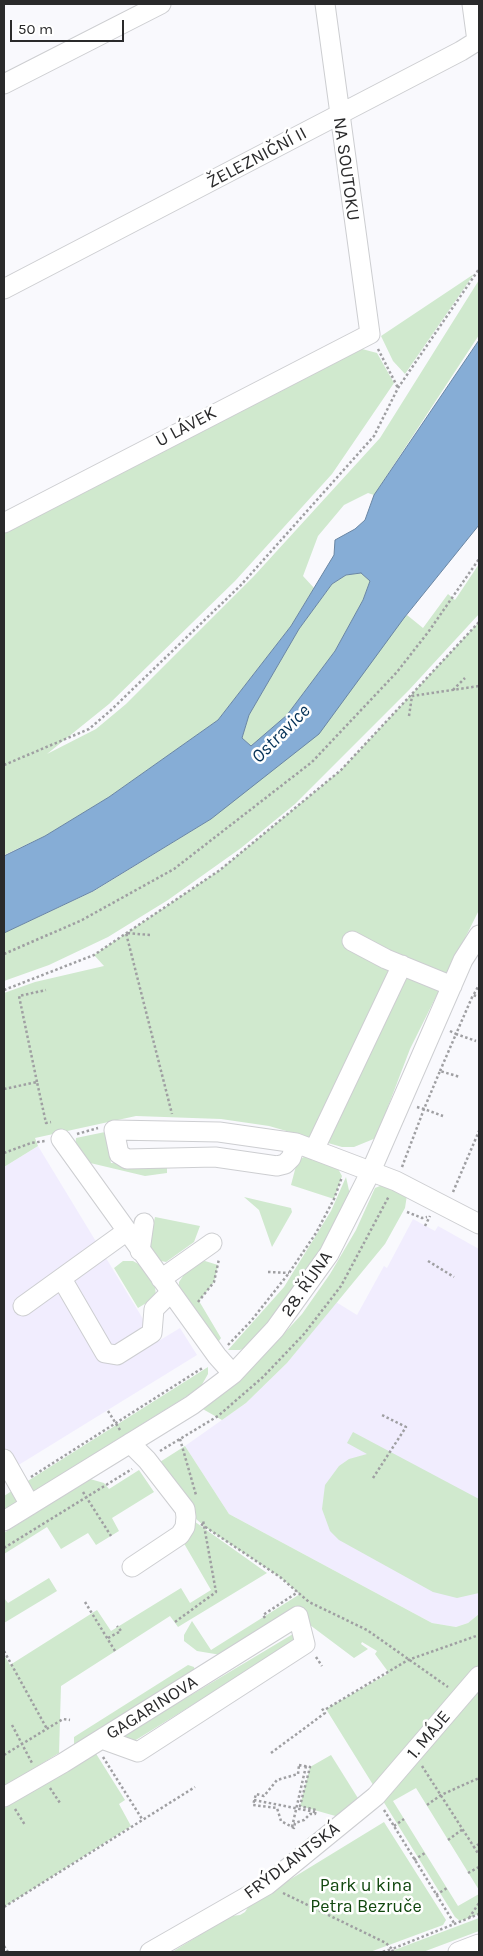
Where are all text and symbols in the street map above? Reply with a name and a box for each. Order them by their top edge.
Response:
scale bar [12,10,126,42]
text: 50 m [18,20,53,38]
street label: NA SOUTOKU [328,116,364,222]
street label: ŽELEZNIČNÍ II [203,123,311,193]
street label: U LÁVEK [152,402,220,452]
water label: Ostravice [247,700,315,768]
street label: 28. ŘÍJNA [277,1247,337,1321]
street label: GAGARINOVA [102,1671,202,1745]
street label: 1. MÁJE [403,1706,455,1764]
street label: FRÝDLANTSKÁ [240,1818,344,1904]
park label: Park u kina Petra Bezruče [310,1875,422,1918]

